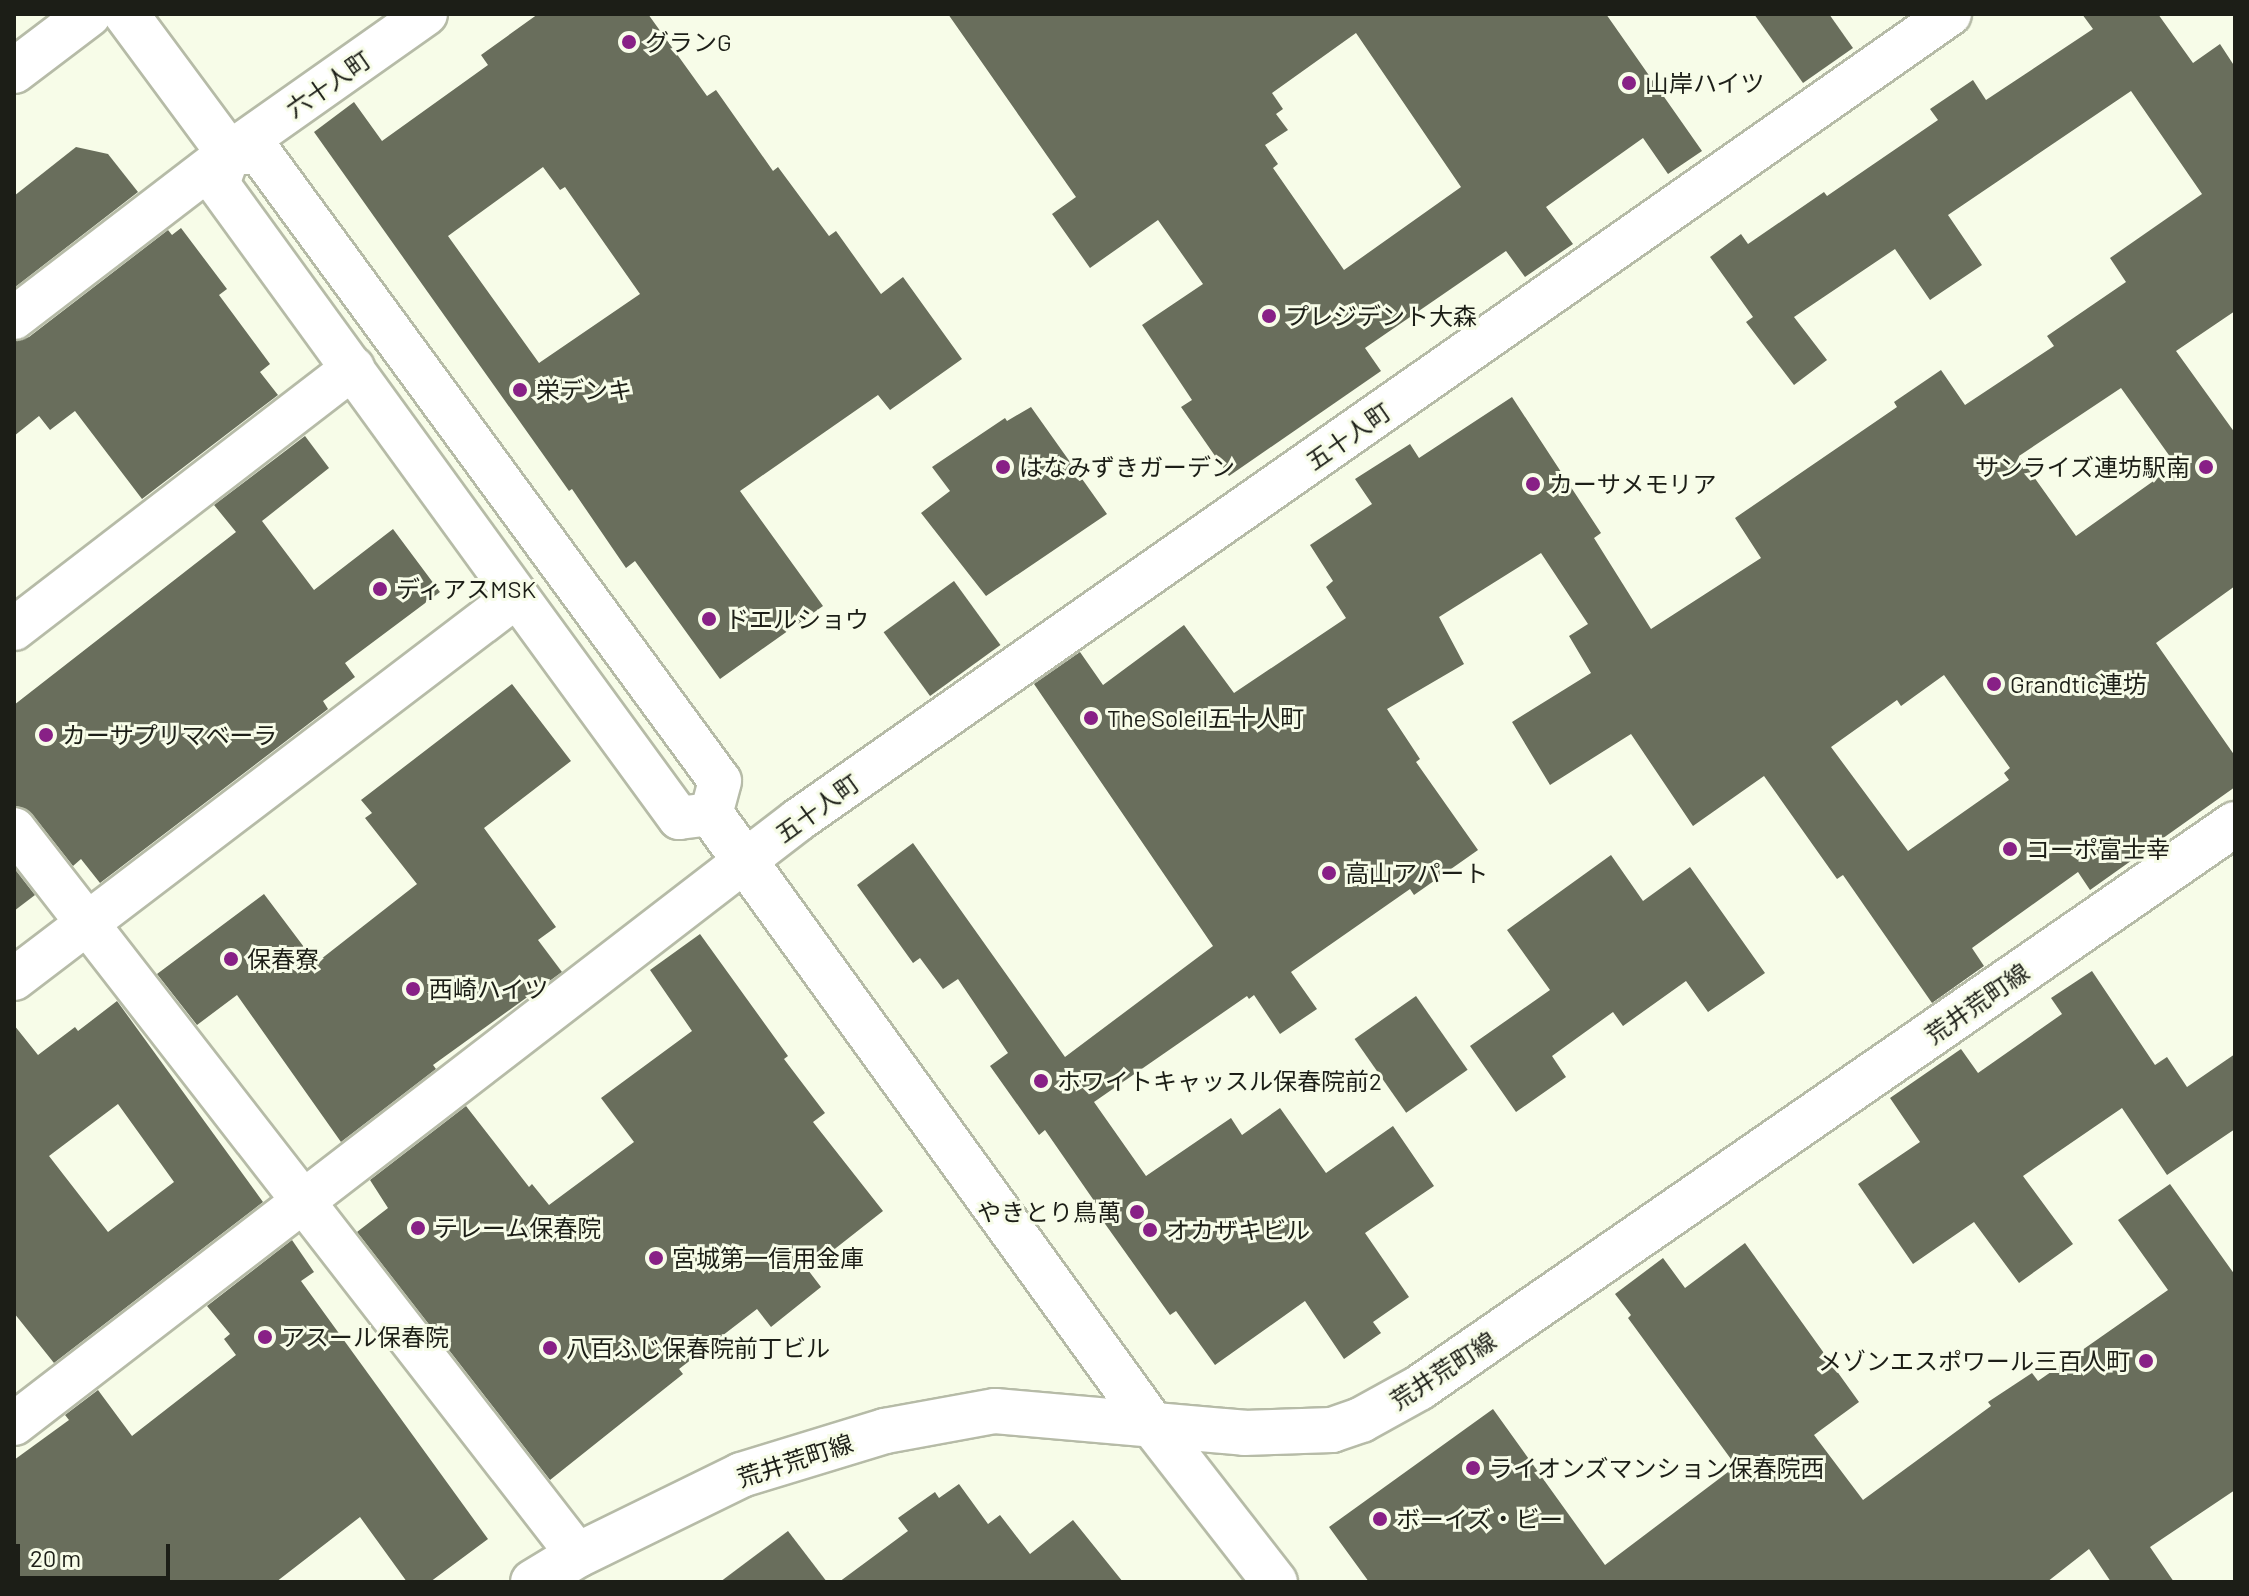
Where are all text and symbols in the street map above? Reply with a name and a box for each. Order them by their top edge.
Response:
place label: グランG [645,28,732,56]
marker: グランG [620,33,638,51]
street label: 六十人町 [280,45,376,123]
place label: 山岸ハイツ [1645,69,1765,97]
marker: 山岸ハイツ [1620,74,1638,92]
place label: プレジデント大森 [1285,302,1477,330]
marker: プレジデント大森 [1260,307,1278,325]
place label: 栄デンキ [536,376,632,404]
marker: 栄デンキ [511,381,529,399]
street label: 五十人町 [1300,397,1396,475]
place label: はなみずきガーデン [1019,453,1235,481]
place label: サンライズ連坊駅南 [1974,453,2190,481]
marker: はなみずきガーデン [994,458,1012,476]
marker: サンライズ連坊駅南 [2197,458,2215,476]
place label: カーサメモリア [1549,470,1717,498]
marker: カーサメモリア [1524,475,1542,493]
place label: ディアスMSK [396,575,538,603]
marker: ディアスMSK [371,580,389,598]
place label: ドエルショウ [725,605,869,633]
marker: ドエルショウ [700,610,718,628]
place label: Grandtic連坊 [2010,670,2147,698]
marker: Grandtic連坊 [1985,675,2003,693]
place label: The Soleil五十人町 [1107,704,1304,732]
marker: The Soleil五十人町 [1082,709,1100,727]
place label: カーサプリマベーラ [62,721,278,749]
marker: カーサプリマベーラ [37,726,55,744]
street label: 五十人町 [770,768,864,848]
place label: コーポ富士幸 [2026,835,2170,863]
marker: コーポ富士幸 [2001,840,2019,858]
place label: 高山アパート [1345,859,1489,887]
marker: 高山アパート [1320,864,1338,882]
place label: 保春寮 [247,945,319,973]
marker: 保春寮 [222,950,240,968]
street label: 荒井荒町線 [1920,957,2034,1049]
place label: 西崎ハイツ [429,975,549,1003]
marker: 西崎ハイツ [404,980,422,998]
place label: ホワイトキャッスル保春院前2 [1057,1067,1382,1095]
marker: ホワイトキャッスル保春院前2 [1032,1072,1050,1090]
place label: やきとり鳥萬 [977,1198,1121,1226]
marker: やきとり鳥萬 [1128,1203,1146,1221]
place label: テレーム保春院 [434,1214,602,1242]
place label: オカザキビル [1166,1216,1310,1244]
marker: テレーム保春院 [409,1219,427,1237]
marker: オカザキビル [1141,1221,1159,1239]
place label: 宮城第一信用金庫 [672,1244,864,1272]
marker: 宮城第一信用金庫 [647,1249,665,1267]
place label: アスール保春院 [281,1323,449,1351]
street label: 荒井荒町線 [1385,1325,1501,1415]
marker: アスール保春院 [256,1328,274,1346]
place label: 八百ふじ保春院前丁ビル [566,1334,830,1362]
marker: 八百ふじ保春院前丁ビル [541,1339,559,1357]
place label: メゾンエスポワール三百人町 [1818,1347,2130,1375]
marker: メゾンエスポワール三百人町 [2137,1352,2155,1370]
street label: 荒井荒町線 [733,1428,857,1492]
place label: ライオンズマンション保春院西 [1489,1454,1825,1482]
marker: ライオンズマンション保春院西 [1464,1459,1482,1477]
place label: ボーイズ・ビー [1396,1505,1564,1533]
marker: ボーイズ・ビー [1371,1510,1389,1528]
scale bar [20,1528,174,1578]
text: 20 m [30,1543,81,1572]

